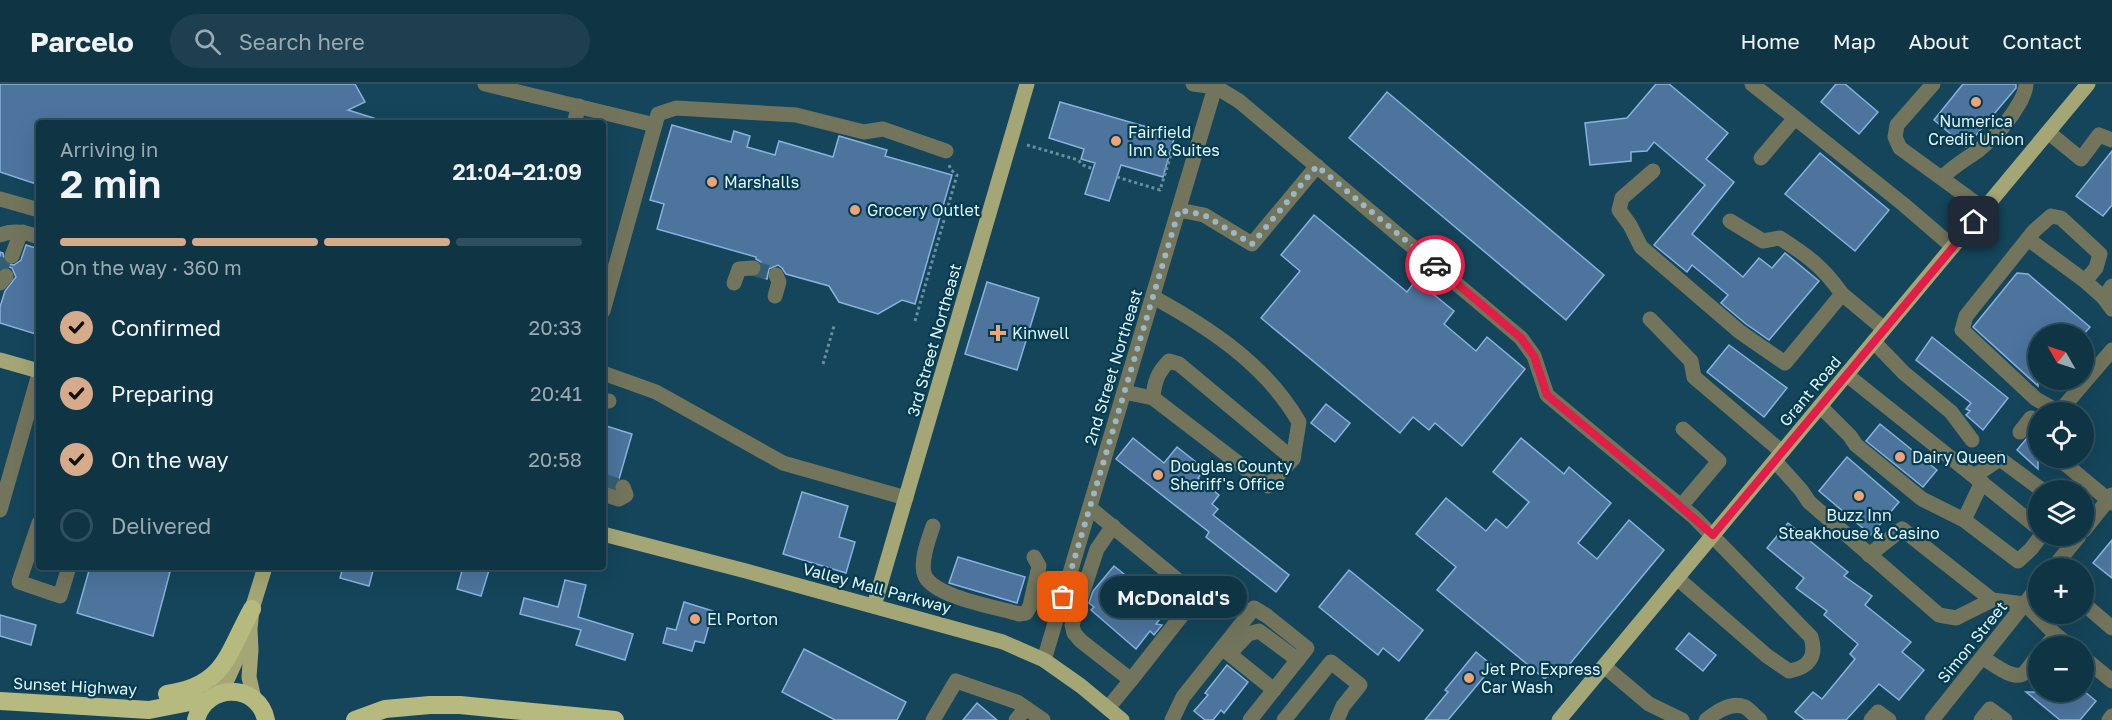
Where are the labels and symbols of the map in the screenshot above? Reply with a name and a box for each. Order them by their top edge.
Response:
marker: Numerica Credit Union [1969,95,1983,109]
place label: Numerica Credit Union [1928,111,2024,149]
place label: Fairfield Inn & Suites [1128,122,1220,160]
marker: Fairfield Inn & Suites [1109,134,1123,148]
place label: Marshalls [724,172,799,192]
marker: Marshalls [705,175,719,189]
pin [1948,196,1999,247]
place label: Grocery Outlet [867,200,980,220]
marker: Grocery Outlet [848,203,862,217]
courier [1405,235,1465,295]
street label: 3rd Street Northeast [903,261,965,419]
street label: 2nd Street Northeast [1080,287,1146,447]
place label: Kinwell [1012,323,1069,343]
marker: Kinwell [989,324,1007,342]
north arrow [2028,324,2094,390]
street label: Grant Road [1775,352,1845,430]
place label: Dairy Queen [1912,447,2006,467]
marker: Dairy Queen [1893,450,1907,464]
place label: Douglas County Sheriff's Office [1170,456,1293,494]
marker: Douglas County Sheriff's Office [1151,468,1165,482]
marker: Buzz Inn Steakhouse & Casino [1852,489,1866,503]
place label: Buzz Inn Steakhouse & Casino [1778,505,1940,543]
street label: Valley Mall Parkway [801,559,953,617]
pin [1037,571,1088,622]
callout: McDonald's [1099,576,1246,618]
street label: Simon Street [1933,597,2011,687]
place label: El Porton [707,609,778,629]
marker: El Porton [688,612,702,626]
place label: Jet Pro Express Car Wash [1481,659,1600,697]
marker: Jet Pro Express Car Wash [1462,671,1476,685]
street label: Sunset Highway [12,673,138,699]

